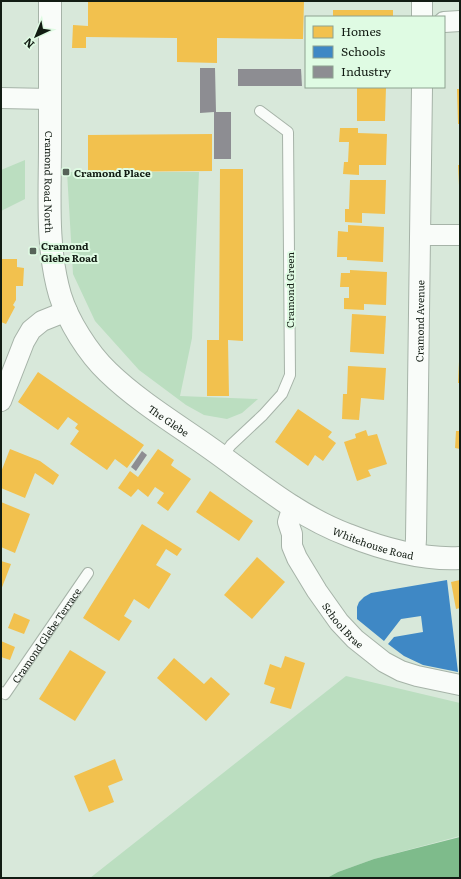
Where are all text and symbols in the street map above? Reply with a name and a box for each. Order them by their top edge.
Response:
north arrow [16,16,56,56]
legend [305,16,445,88]
text: Homes [341,22,381,40]
text: N [19,35,37,53]
text: Schools [341,42,386,60]
text: Industry [341,62,391,80]
street label: Cramond Road North [42,131,58,234]
place label: Cramond Place [74,165,151,180]
marker: Cramond Place [61,167,71,177]
place label: Cramond Glebe Road [41,238,98,265]
marker: Cramond Glebe Road [28,246,38,256]
street label: Cramond Green [282,252,297,328]
street label: Cramond Avenue [411,280,427,362]
street label: The Glebe [146,400,193,439]
street label: Whitehouse Road [331,522,415,562]
street label: Cramond Glebe Terrace [7,584,84,686]
street label: School Brae [319,599,367,651]

